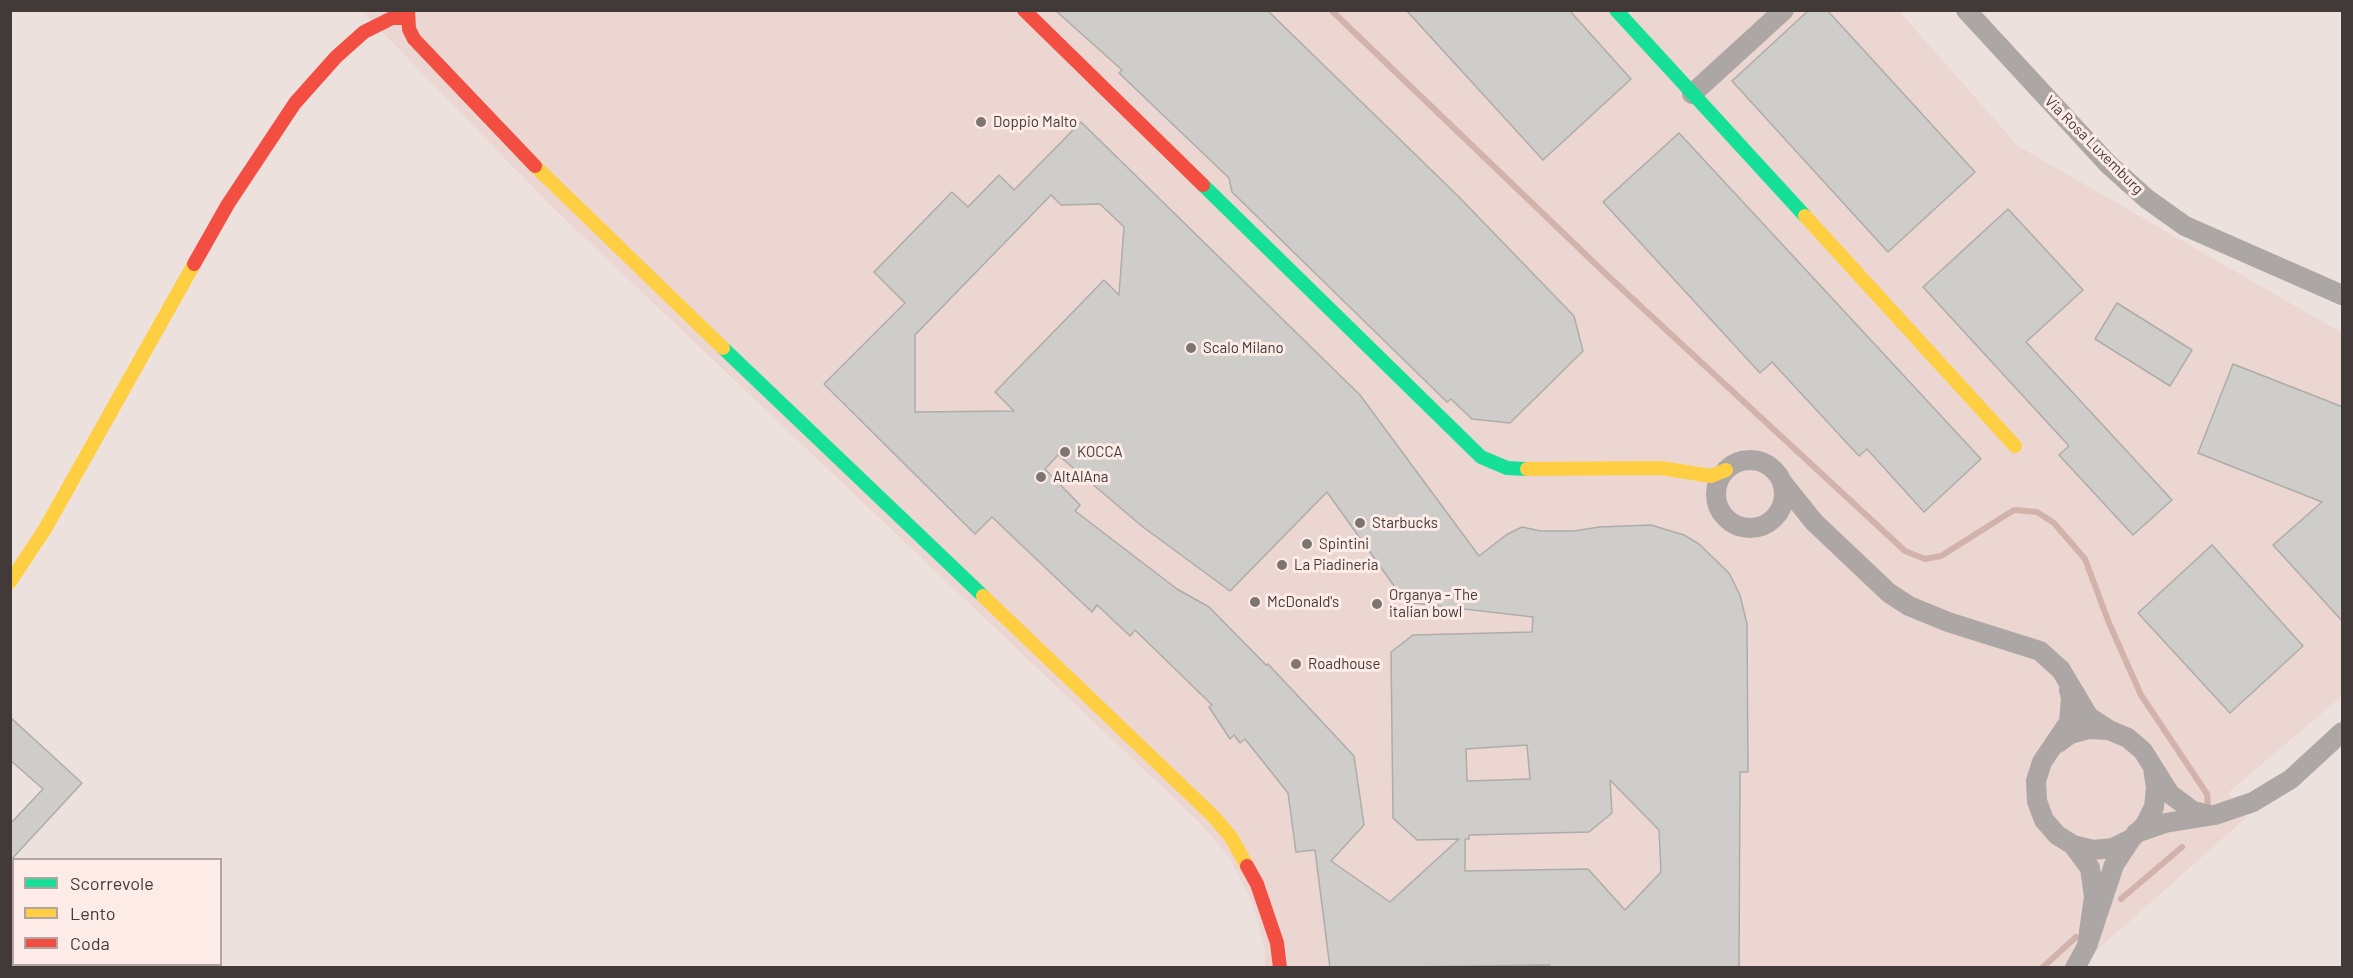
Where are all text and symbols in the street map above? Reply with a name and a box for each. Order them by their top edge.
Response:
street label: Via Rosa Luxemburg [2041,92,2147,198]
place label: Doppio Malto [993,113,1077,131]
marker: Doppio Malto [974,115,988,129]
place label: Scalo Milano [1203,339,1284,357]
marker: Scalo Milano [1184,341,1198,355]
place label: KOCCA [1077,443,1123,461]
marker: KOCCA [1058,445,1072,459]
place label: AltAlAna [1053,468,1108,486]
marker: AltAlAna [1034,470,1048,484]
place label: Starbucks [1372,514,1438,532]
marker: Starbucks [1353,516,1367,530]
place label: Spintini [1319,535,1369,553]
marker: Spintini [1300,537,1314,551]
place label: La Piadineria [1294,556,1378,574]
marker: La Piadineria [1275,558,1289,572]
place label: Organya - The italian bowl [1389,586,1478,621]
place label: McDonald's [1267,593,1339,611]
marker: McDonald's [1248,595,1262,609]
marker: Organya - The italian bowl [1370,597,1384,611]
place label: Roadhouse [1308,655,1381,673]
marker: Roadhouse [1289,657,1303,671]
legend [12,858,222,966]
text: Scorrevole [70,872,154,894]
text: Lento [70,902,116,924]
text: Coda [70,932,110,954]

